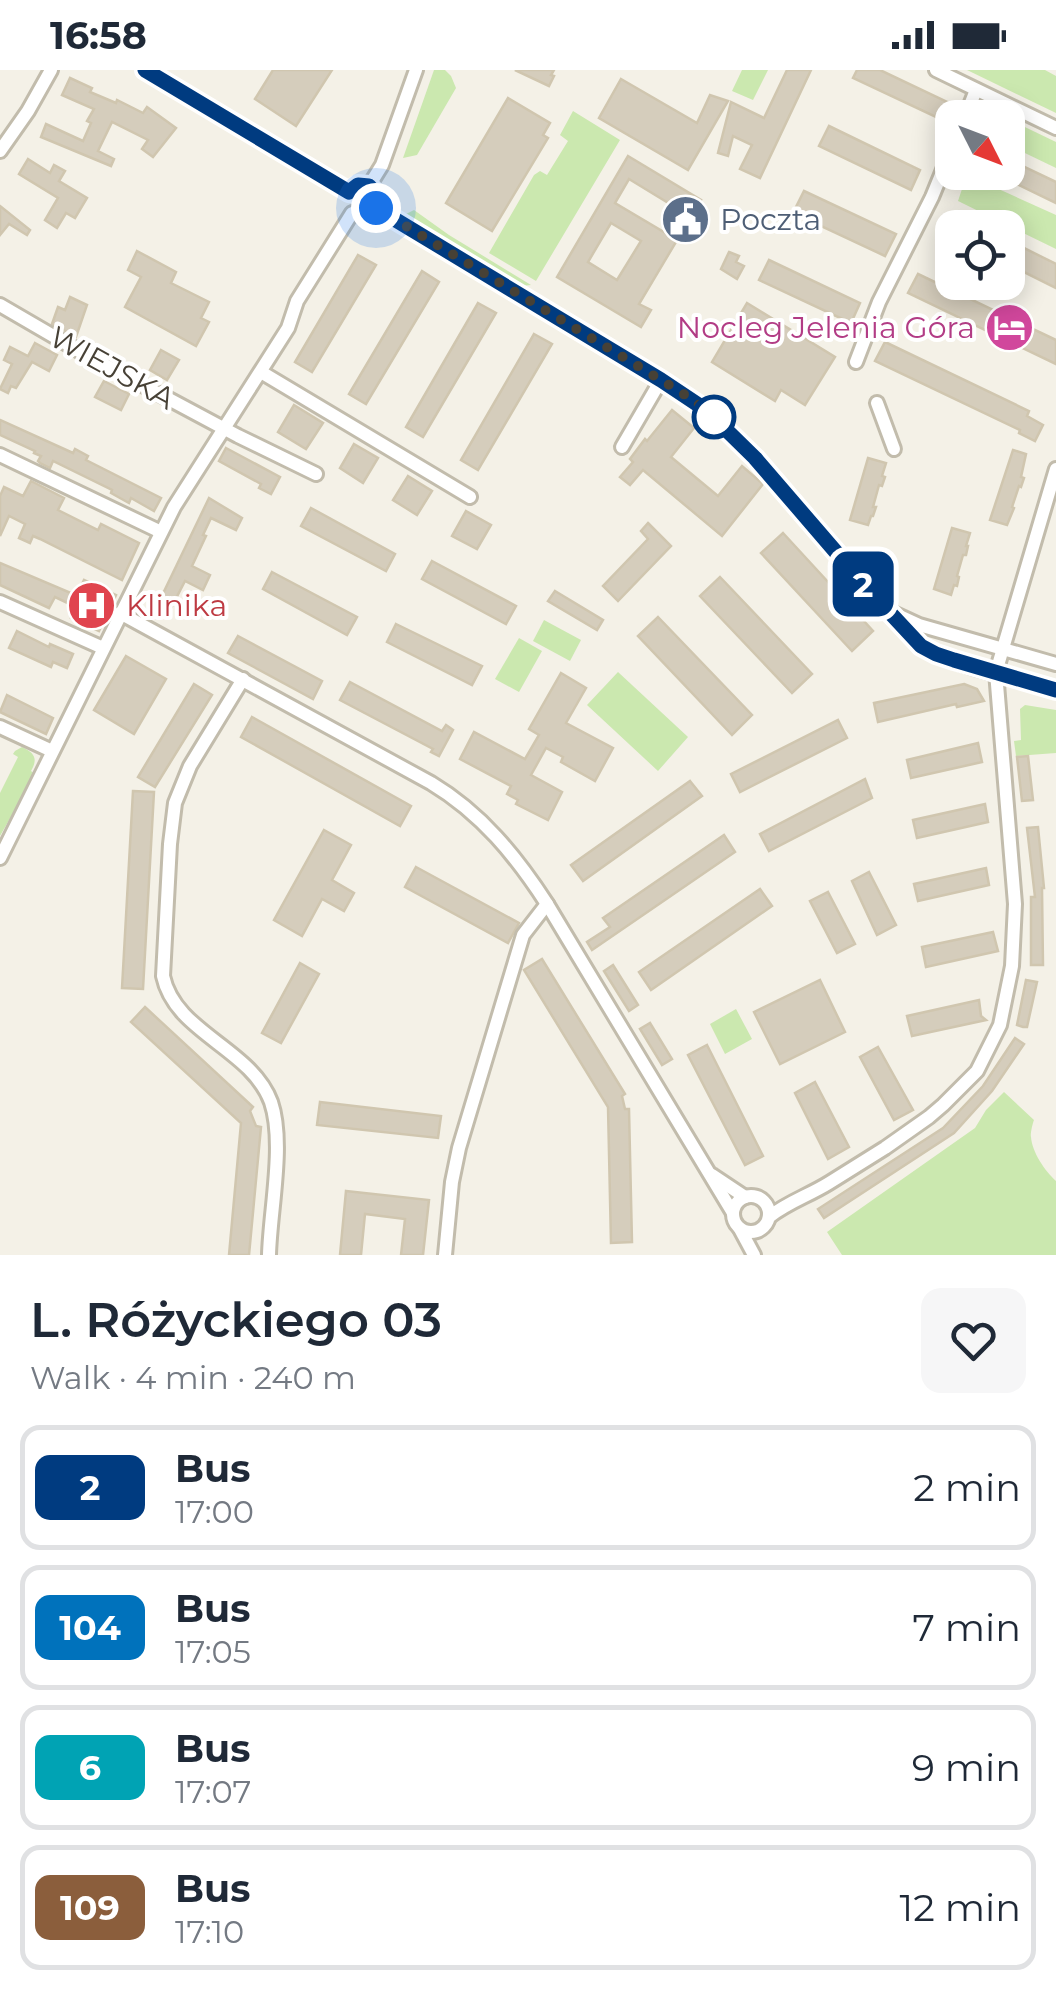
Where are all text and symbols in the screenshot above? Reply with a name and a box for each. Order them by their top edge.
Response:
text: 16:58 [50,12,147,59]
north arrow [935,100,1025,190]
map controls [935,100,1025,300]
your location [351,183,401,233]
public building icon: Poczta [659,194,711,246]
place label: Poczta [720,201,821,238]
button: locate [935,210,1025,300]
hotel icon: Nocleg Jelenia Góra [984,302,1036,354]
place label: Nocleg Jelenia Góra [677,309,975,346]
street label: WIEJSKA [43,318,182,417]
unlabelled marker [693,396,735,438]
line badge: 2 [830,552,896,616]
text: 2 [853,563,873,606]
hospital icon: Klinika [65,580,117,632]
place label: Klinika [126,587,227,624]
button: heart [921,1288,1026,1393]
text: L. Różyckiego 03 [30,1291,442,1349]
text: Walk · 4 min · 240 m [30,1358,356,1397]
text: Bus [175,1445,250,1492]
text: 2 min [913,1464,1021,1511]
text: 2 [80,1466,100,1509]
text: 17:00 [175,1492,254,1531]
text: Bus [175,1585,250,1632]
text: 7 min [912,1604,1021,1651]
text: 104 [59,1606,121,1649]
text: 17:05 [175,1632,251,1671]
text: Bus [175,1725,250,1772]
text: 9 min [912,1744,1021,1791]
text: 6 [79,1746,101,1789]
text: 17:07 [175,1772,251,1811]
text: Bus [175,1865,250,1912]
text: 12 min [900,1884,1021,1931]
text: 109 [60,1886,120,1929]
text: 17:10 [175,1912,244,1951]

